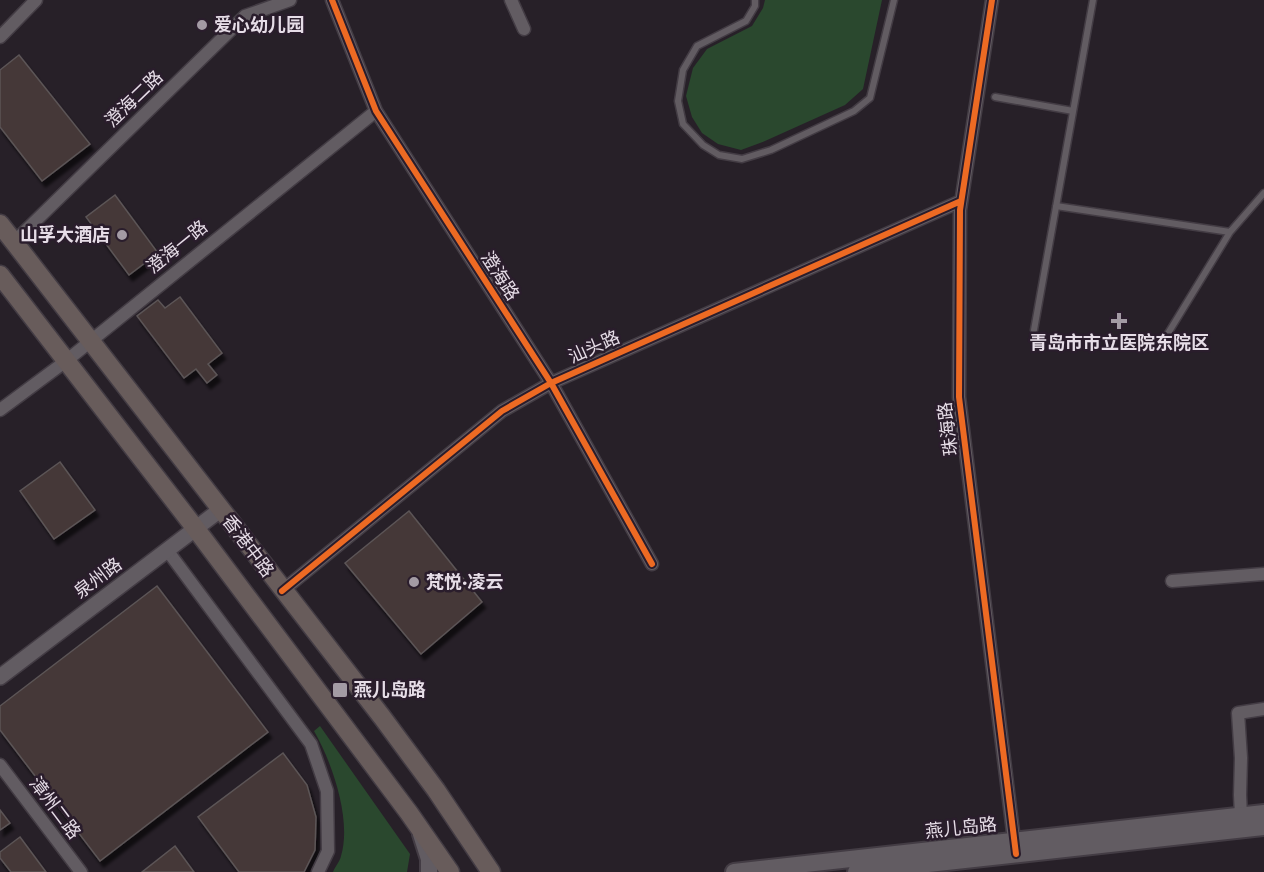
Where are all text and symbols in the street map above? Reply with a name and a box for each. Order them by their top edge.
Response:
place label: 爱心幼儿园 [214,14,304,36]
marker: 爱心幼儿园 [195,18,209,32]
street label: 澄海二路 [100,66,168,132]
street label: 澄海一路 [142,216,212,278]
place label: 山孚大酒店 [20,224,110,246]
marker: 山孚大酒店 [115,228,129,242]
street label: 澄海路 [476,247,524,305]
marker: 青岛市市立医院东院区 [1110,312,1128,330]
street label: 汕头路 [565,326,623,368]
place label: 青岛市市立医院东院区 [1029,332,1209,354]
street label: 珠海路 [934,401,962,457]
street label: 香港中路 [218,511,278,581]
street label: 泉州路 [70,553,126,603]
place label: 梵悦·凌云 [426,571,503,593]
marker: 梵悦·凌云 [407,575,421,589]
place label: 燕儿岛路 [354,679,426,701]
marker: 燕儿岛路 [331,681,349,699]
street label: 漳州二路 [25,773,85,843]
street label: 燕儿岛路 [924,813,998,843]

